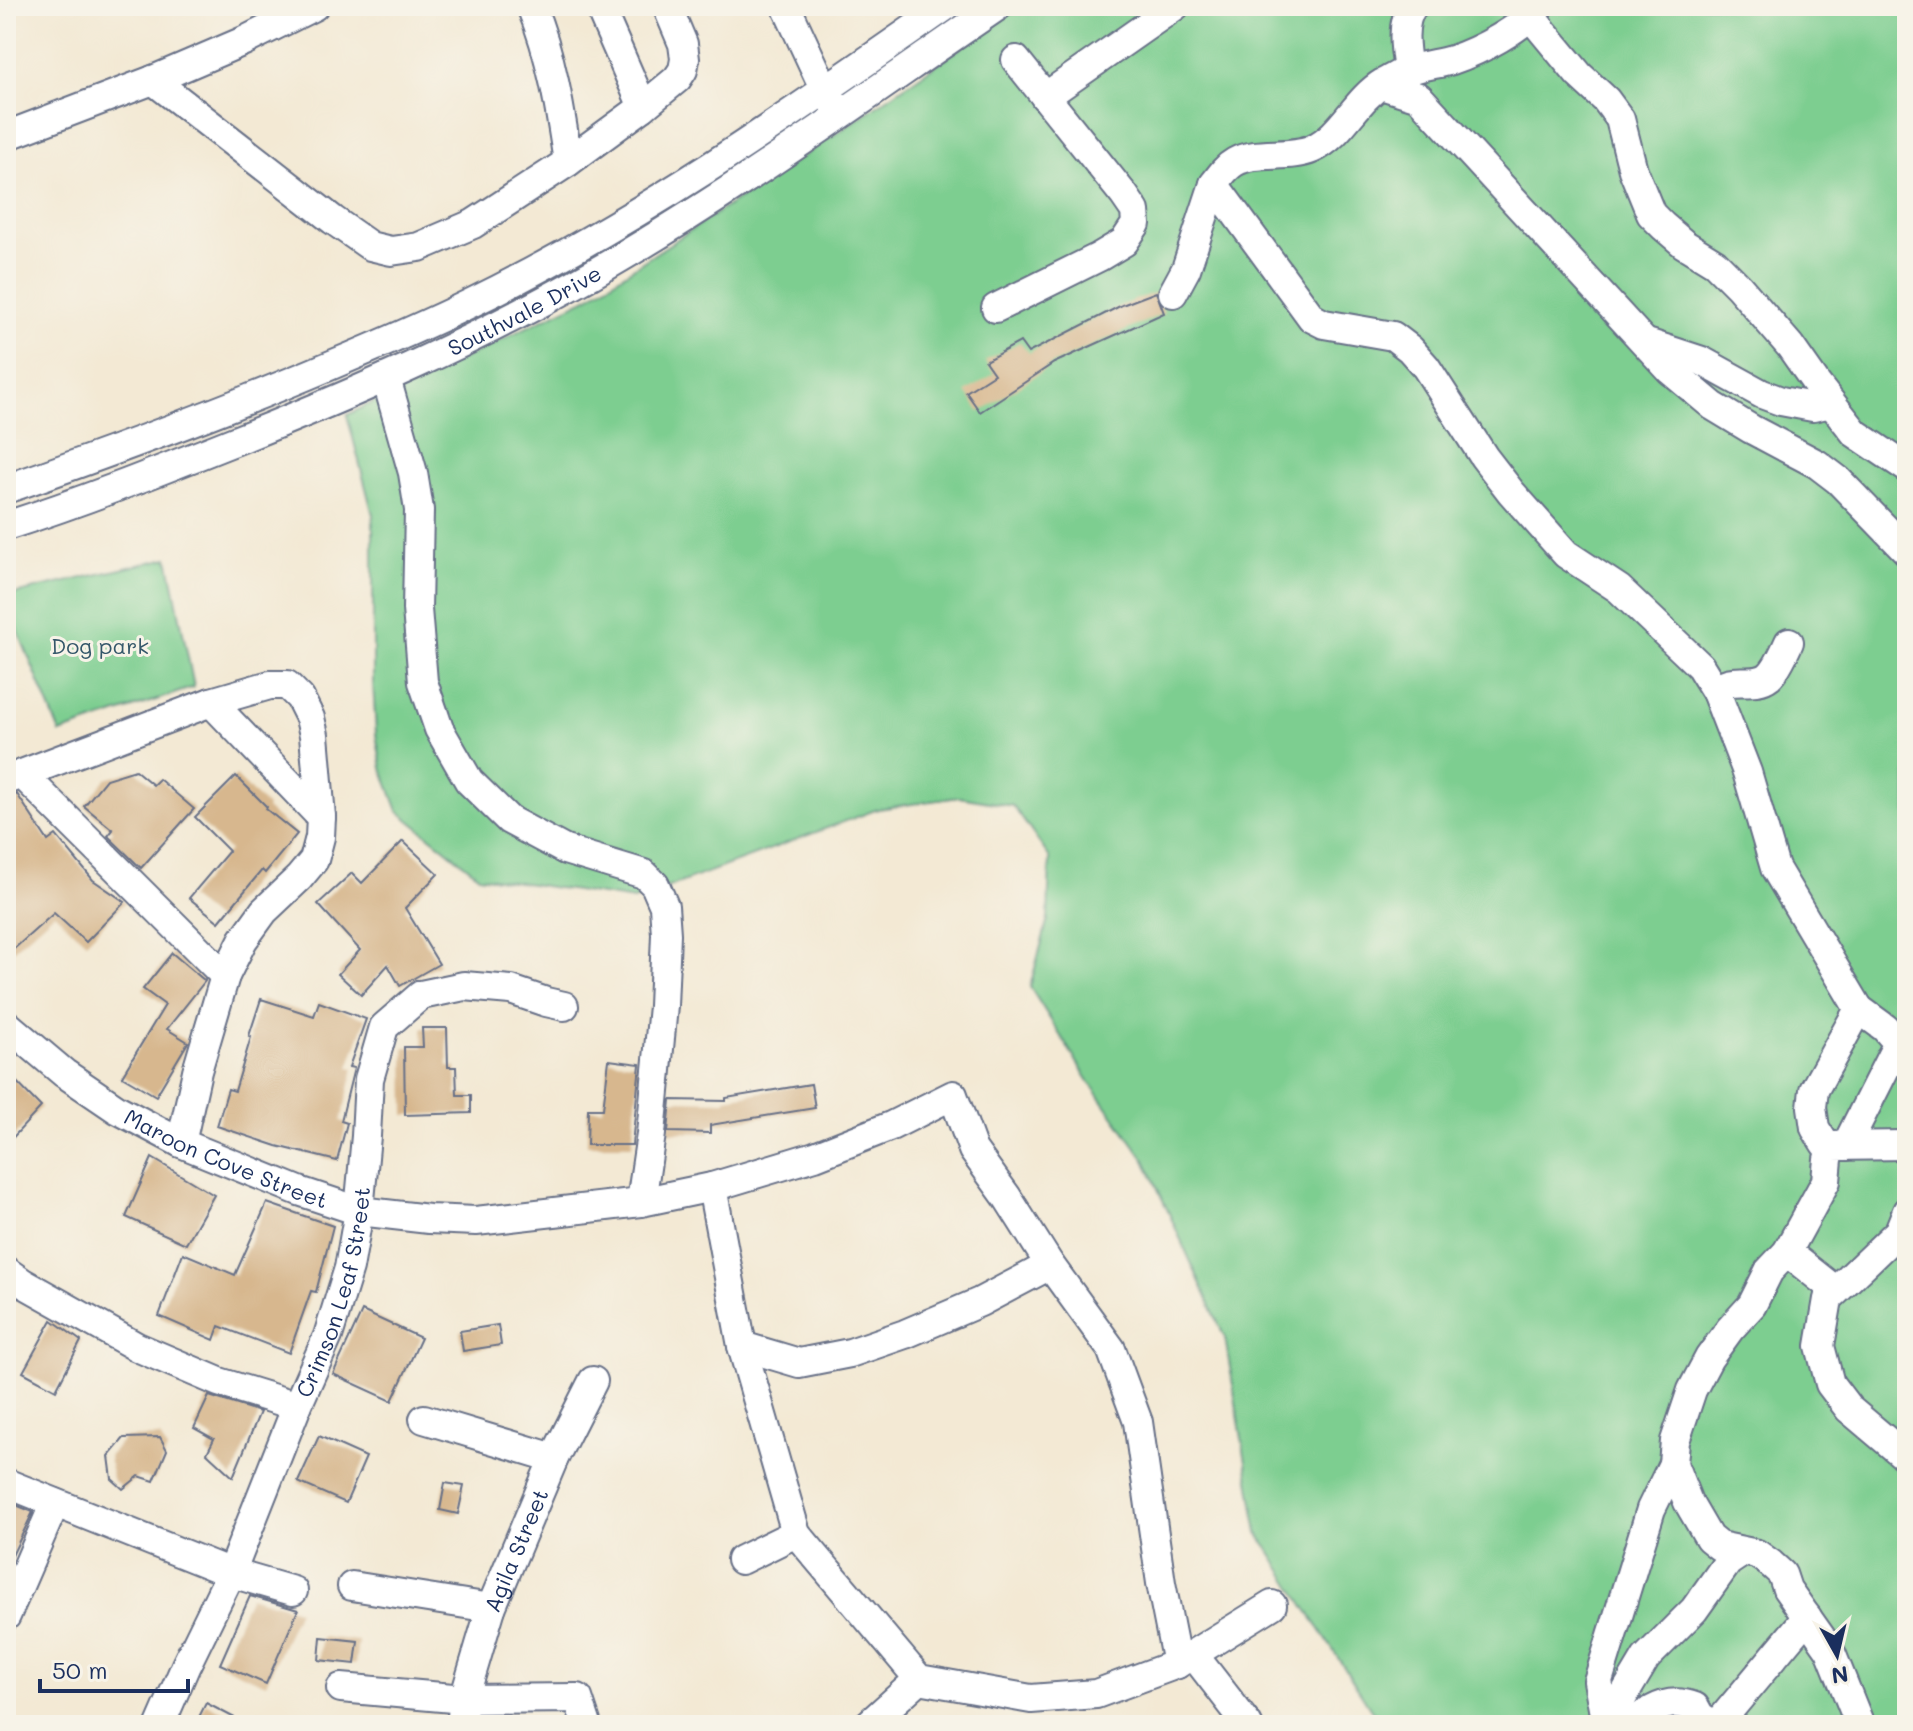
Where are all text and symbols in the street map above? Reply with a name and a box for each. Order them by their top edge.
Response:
street label: Southvale Drive [443,258,606,362]
park label: Dog park [51,631,149,660]
street label: Maroon Cove Street [120,1101,332,1214]
street label: Crimson Leaf Street [288,1185,376,1402]
street label: Agila Street [477,1484,554,1616]
north arrow [1797,1615,1877,1695]
scale bar [40,1643,188,1693]
text: 50 m [52,1654,108,1685]
text: N [1830,1660,1850,1691]

